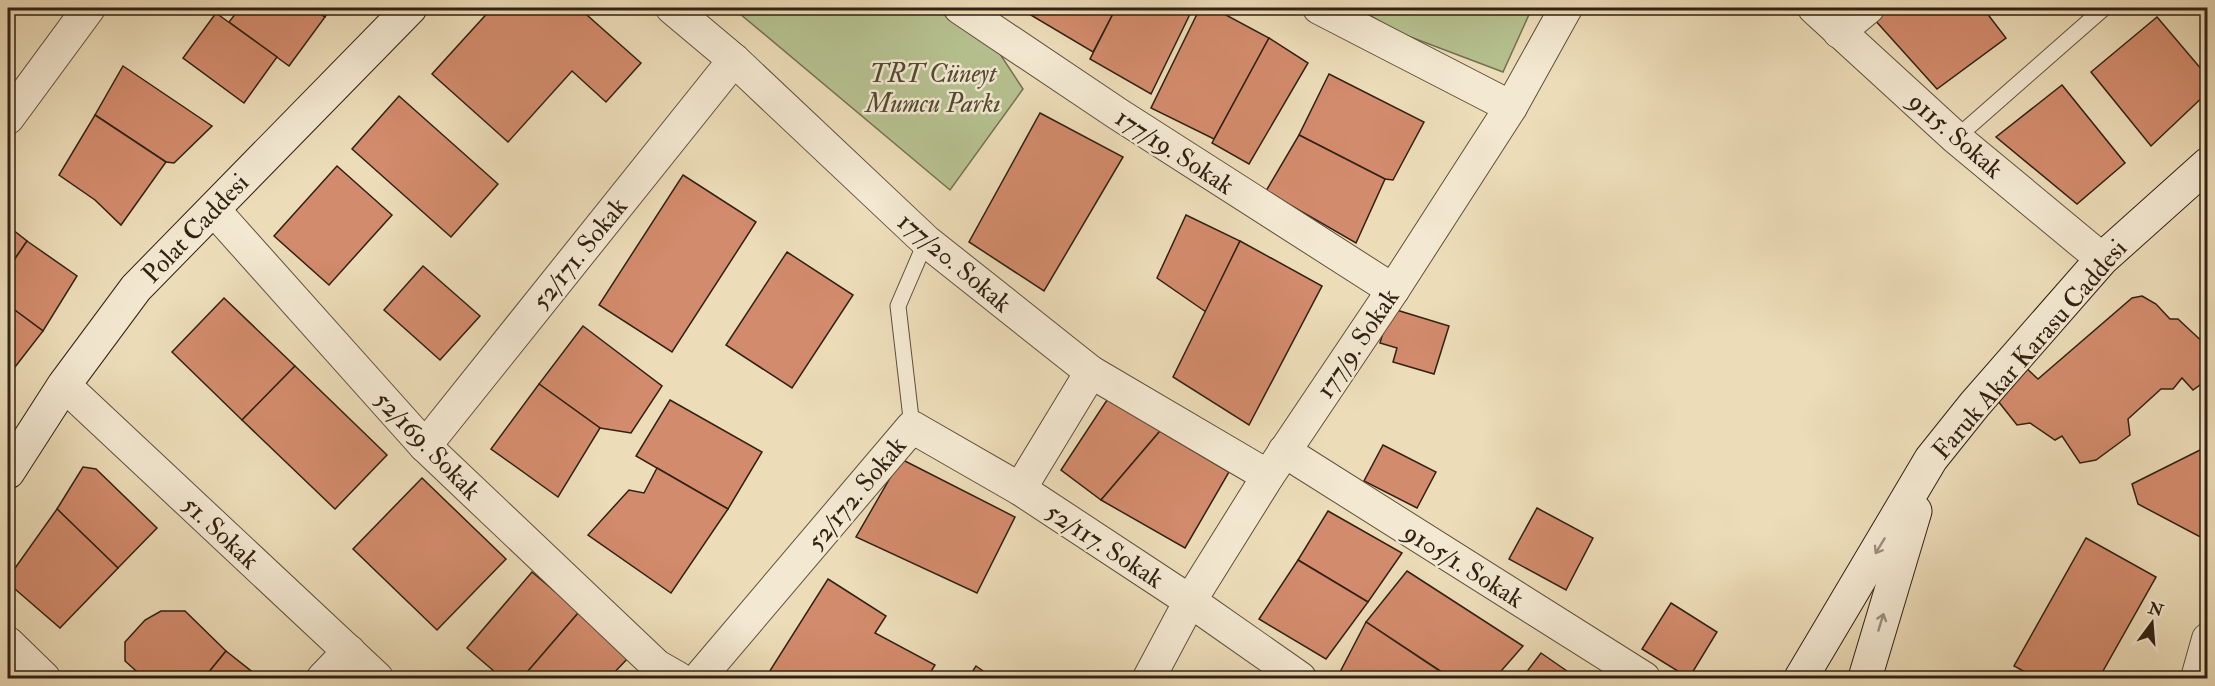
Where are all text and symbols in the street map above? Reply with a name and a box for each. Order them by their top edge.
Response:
park label: TRT Cüneyt Mumcu Parkı [863,58,1001,120]
street label: 9115. Sokak [1900,84,2010,186]
street label: 177/19. Sokak [1109,102,1240,202]
street label: Polat Caddesi [136,167,256,290]
street label: 52/171. Sokak [525,191,635,316]
street label: 177/20. Sokak [891,206,1018,320]
street label: Faruk Akar Karasu Caddesi [1926,233,2134,466]
street label: 177/9. Sokak [1309,282,1407,405]
street label: 52/169. Sokak [367,384,488,507]
street label: 52/172. Sokak [800,430,914,557]
street label: 51. Sokak [175,489,266,577]
street label: 52/117. Sokak [1040,496,1170,596]
street label: 9105/1. Sokak [1396,515,1530,616]
one-way arrow [1874,536,1885,554]
north arrow [2122,593,2182,653]
text: N [2145,598,2166,621]
one-way arrow [1876,613,1887,632]

